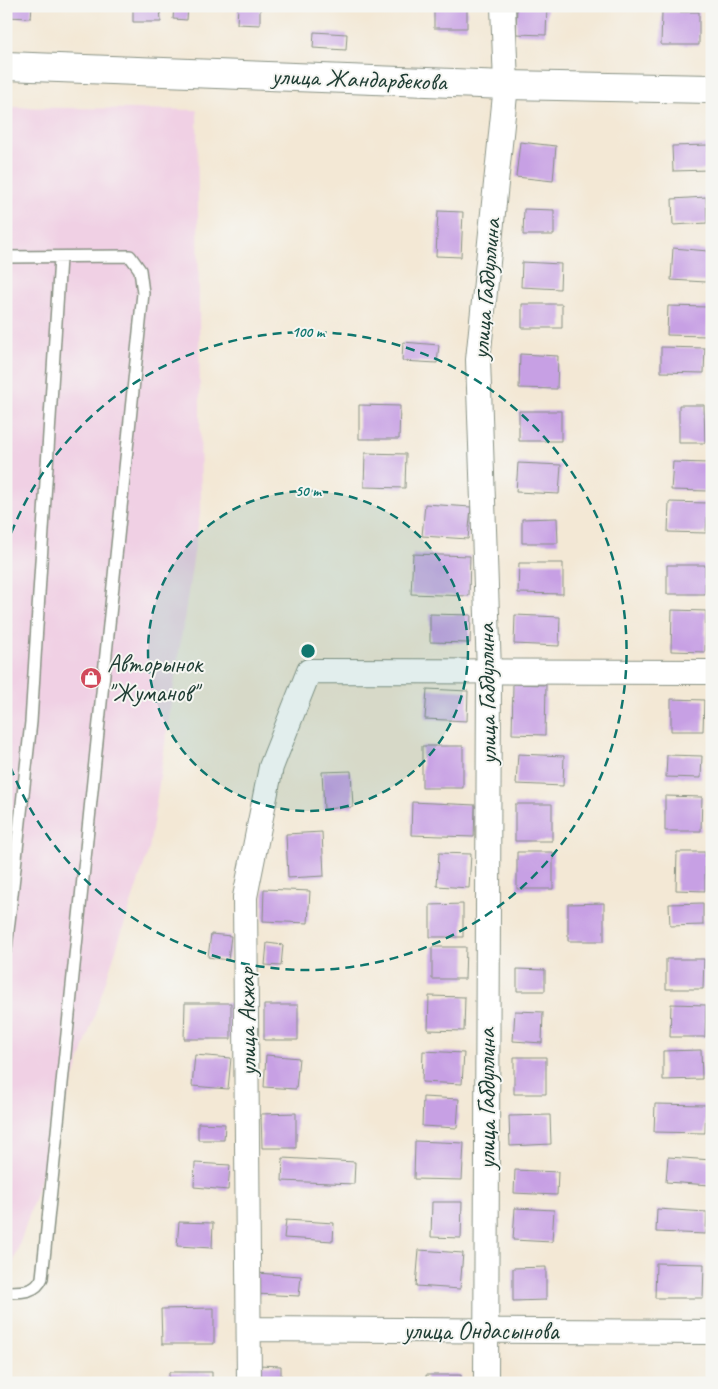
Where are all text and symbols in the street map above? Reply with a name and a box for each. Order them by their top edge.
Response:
street label: улица Жандарбекова [269,60,449,98]
street label: улица Габдуллина [464,215,508,363]
text: 100 m [292,323,326,342]
text: 50 m [295,482,322,501]
street label: улица Габдуллина [470,621,504,767]
centre of rings [299,642,317,660]
place label: Авторынок "Жуманов" [107,648,204,709]
shop icon: Авторынок "Жуманов" [79,666,103,690]
street label: улица Акжар [230,966,264,1079]
street label: улица Габдуллина [471,1026,503,1172]
street label: улица Ондасынова [402,1315,560,1347]

